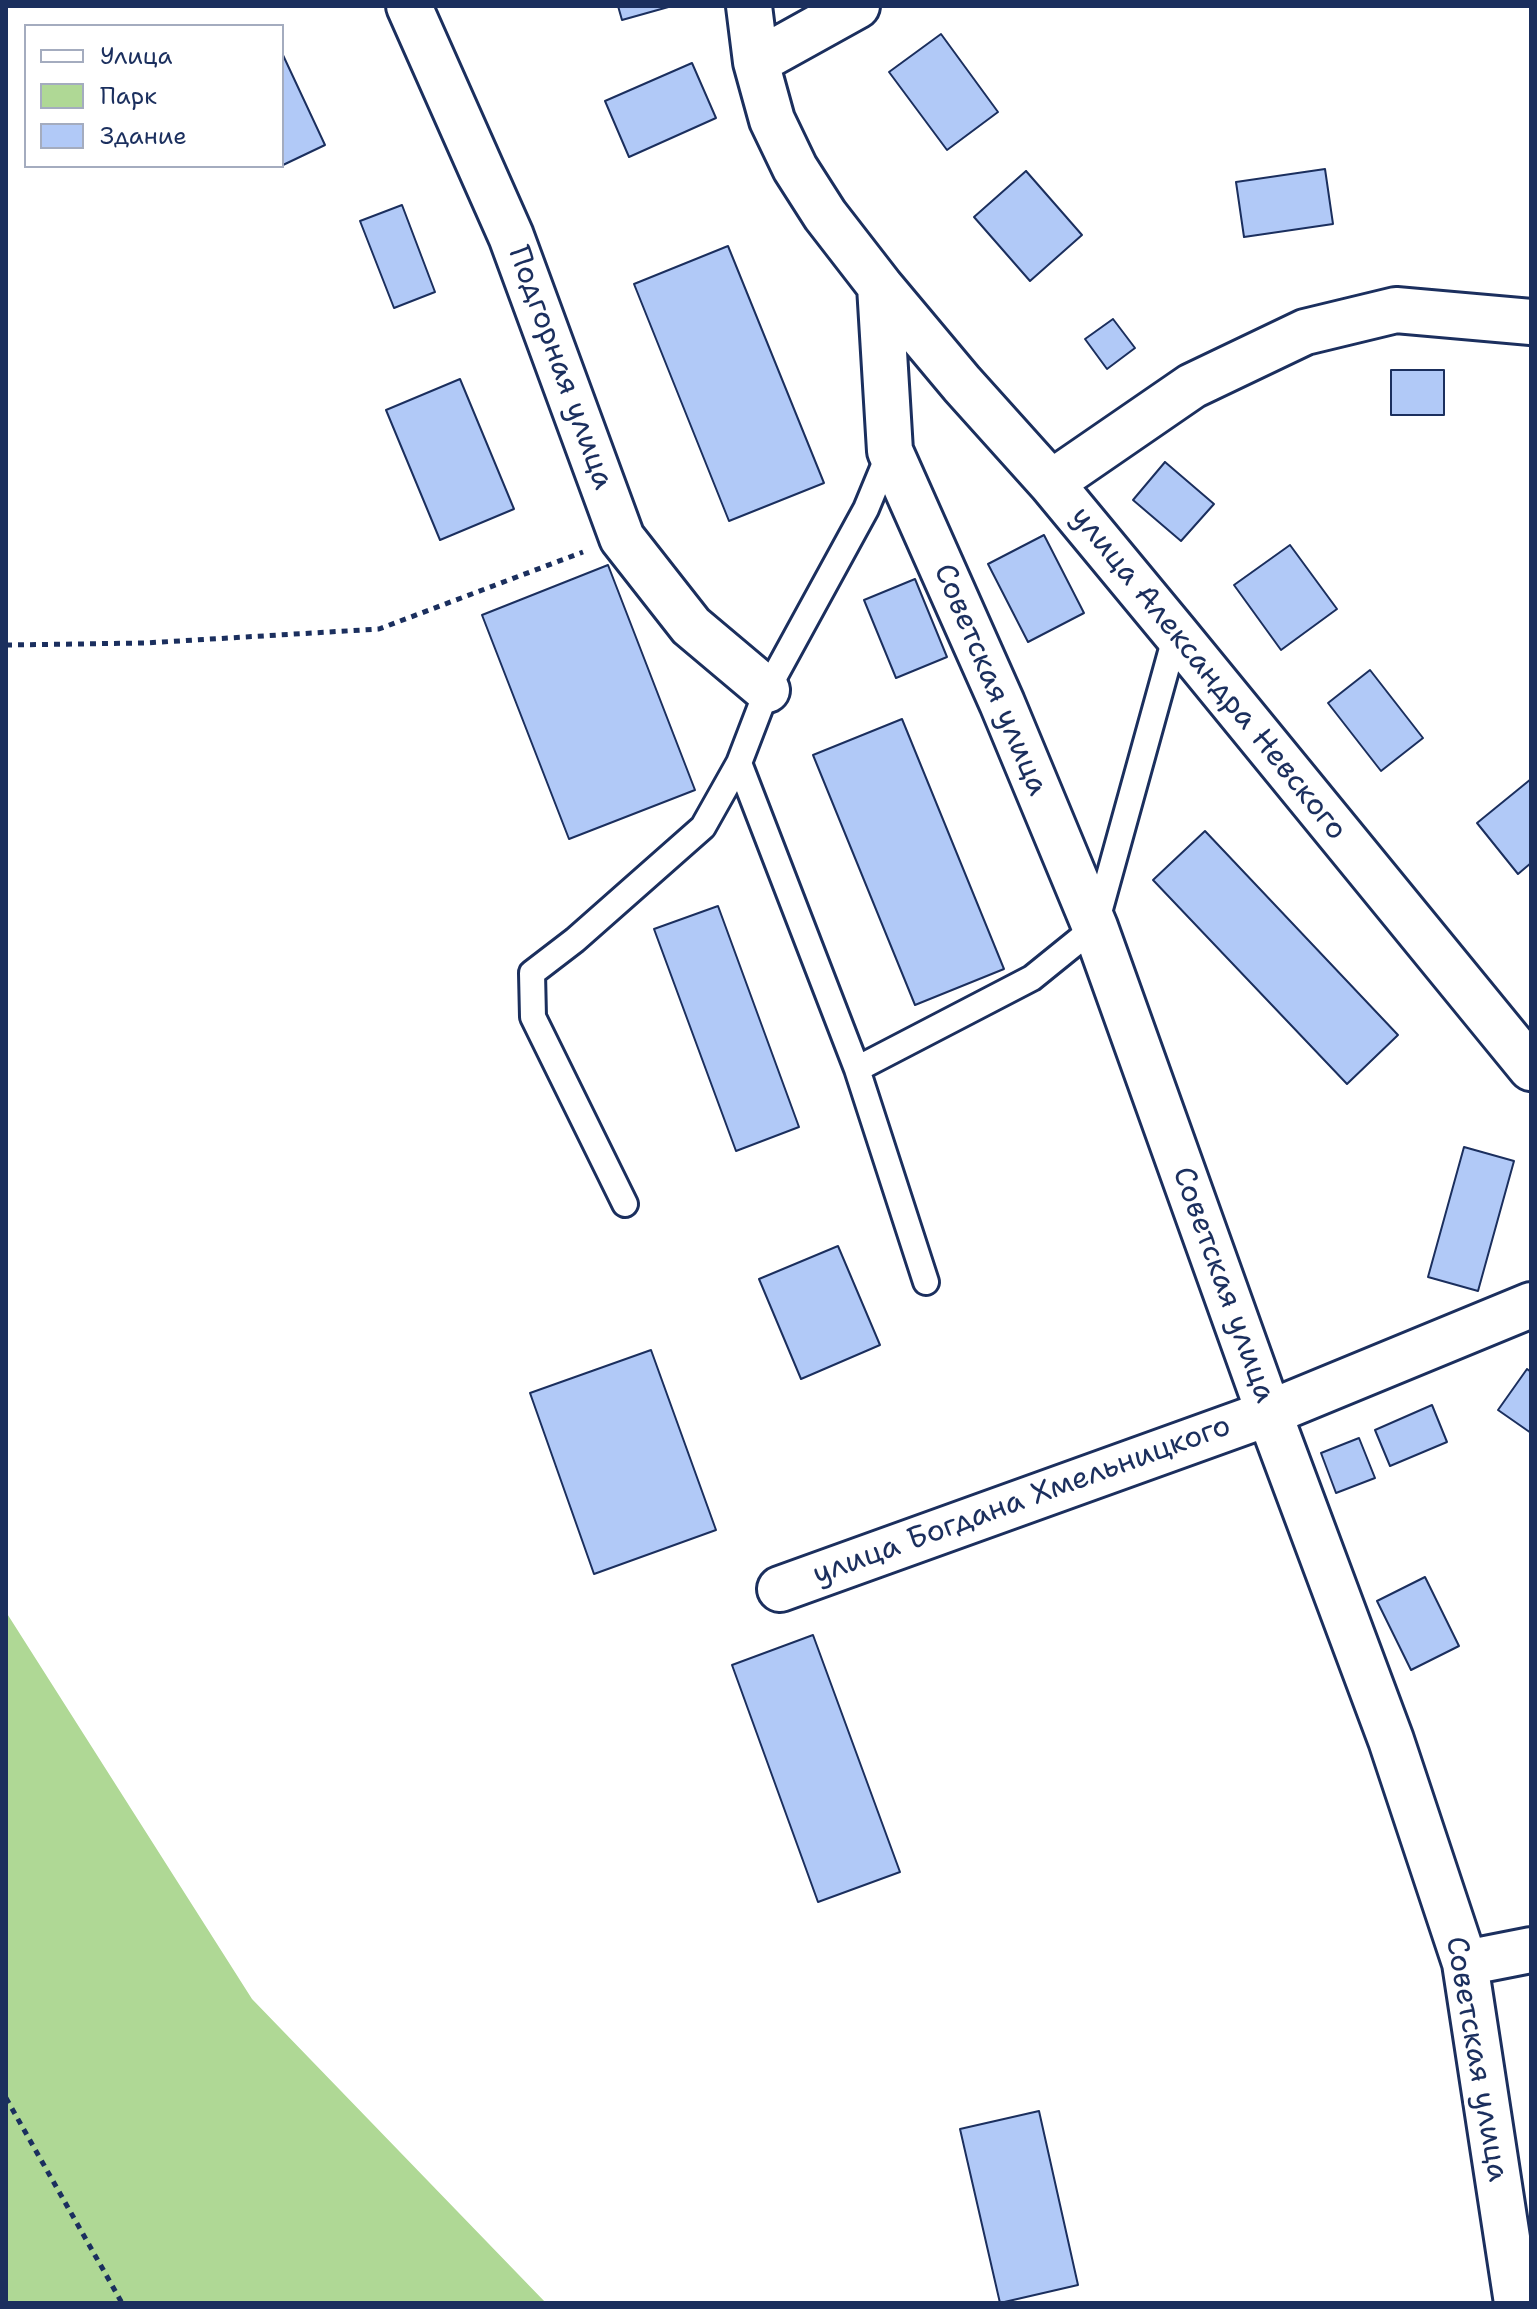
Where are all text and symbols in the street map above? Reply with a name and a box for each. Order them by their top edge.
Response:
legend [24,24,284,168]
text: Улица [100,40,173,72]
text: Парк [100,80,157,112]
text: Здание [100,120,187,152]
street label: Подгорная улица [499,242,621,494]
street label: улица Александра Невского [1062,500,1354,848]
street label: Советская улица [925,559,1055,801]
street label: Советская улица [1164,1162,1282,1408]
street label: улица Богдана Хмельницкого [808,1408,1236,1594]
street label: Советская улица [1437,1934,1515,2184]

